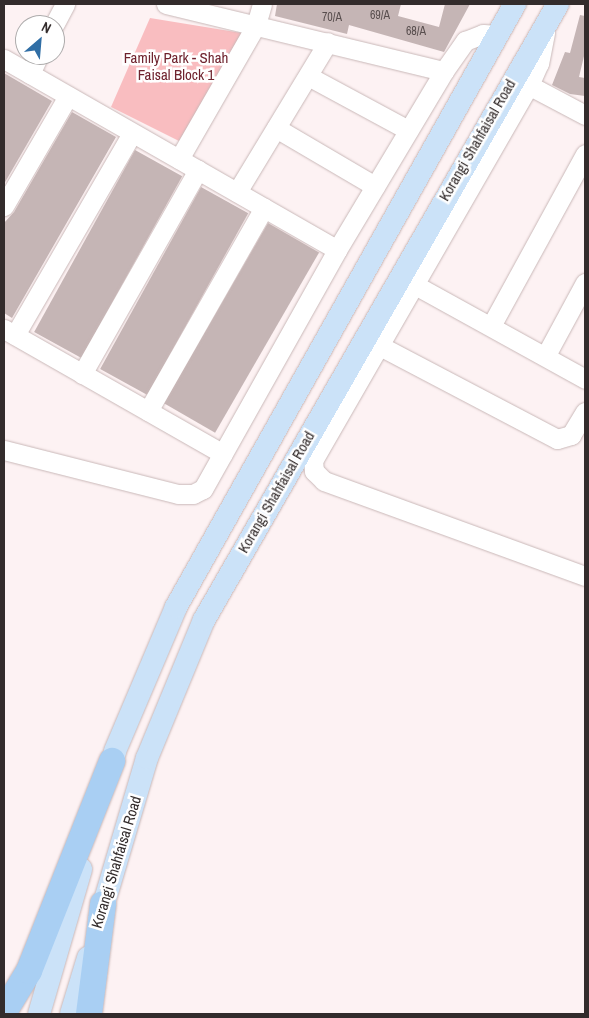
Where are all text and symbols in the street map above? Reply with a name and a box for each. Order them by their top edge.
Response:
house number: 69/A [370,9,390,23]
house number: 70/A [322,11,342,25]
north arrow [15,15,65,65]
text: N [39,18,54,37]
house number: 68/A [406,25,426,39]
park label: Family Park - Shah Faisal Block 1 [124,48,228,83]
street label: Korangi Shahfaisal Road [435,76,519,204]
street label: Korangi Shahfaisal Road [234,428,318,556]
street label: Korangi Shahfaisal Road [87,794,145,930]

